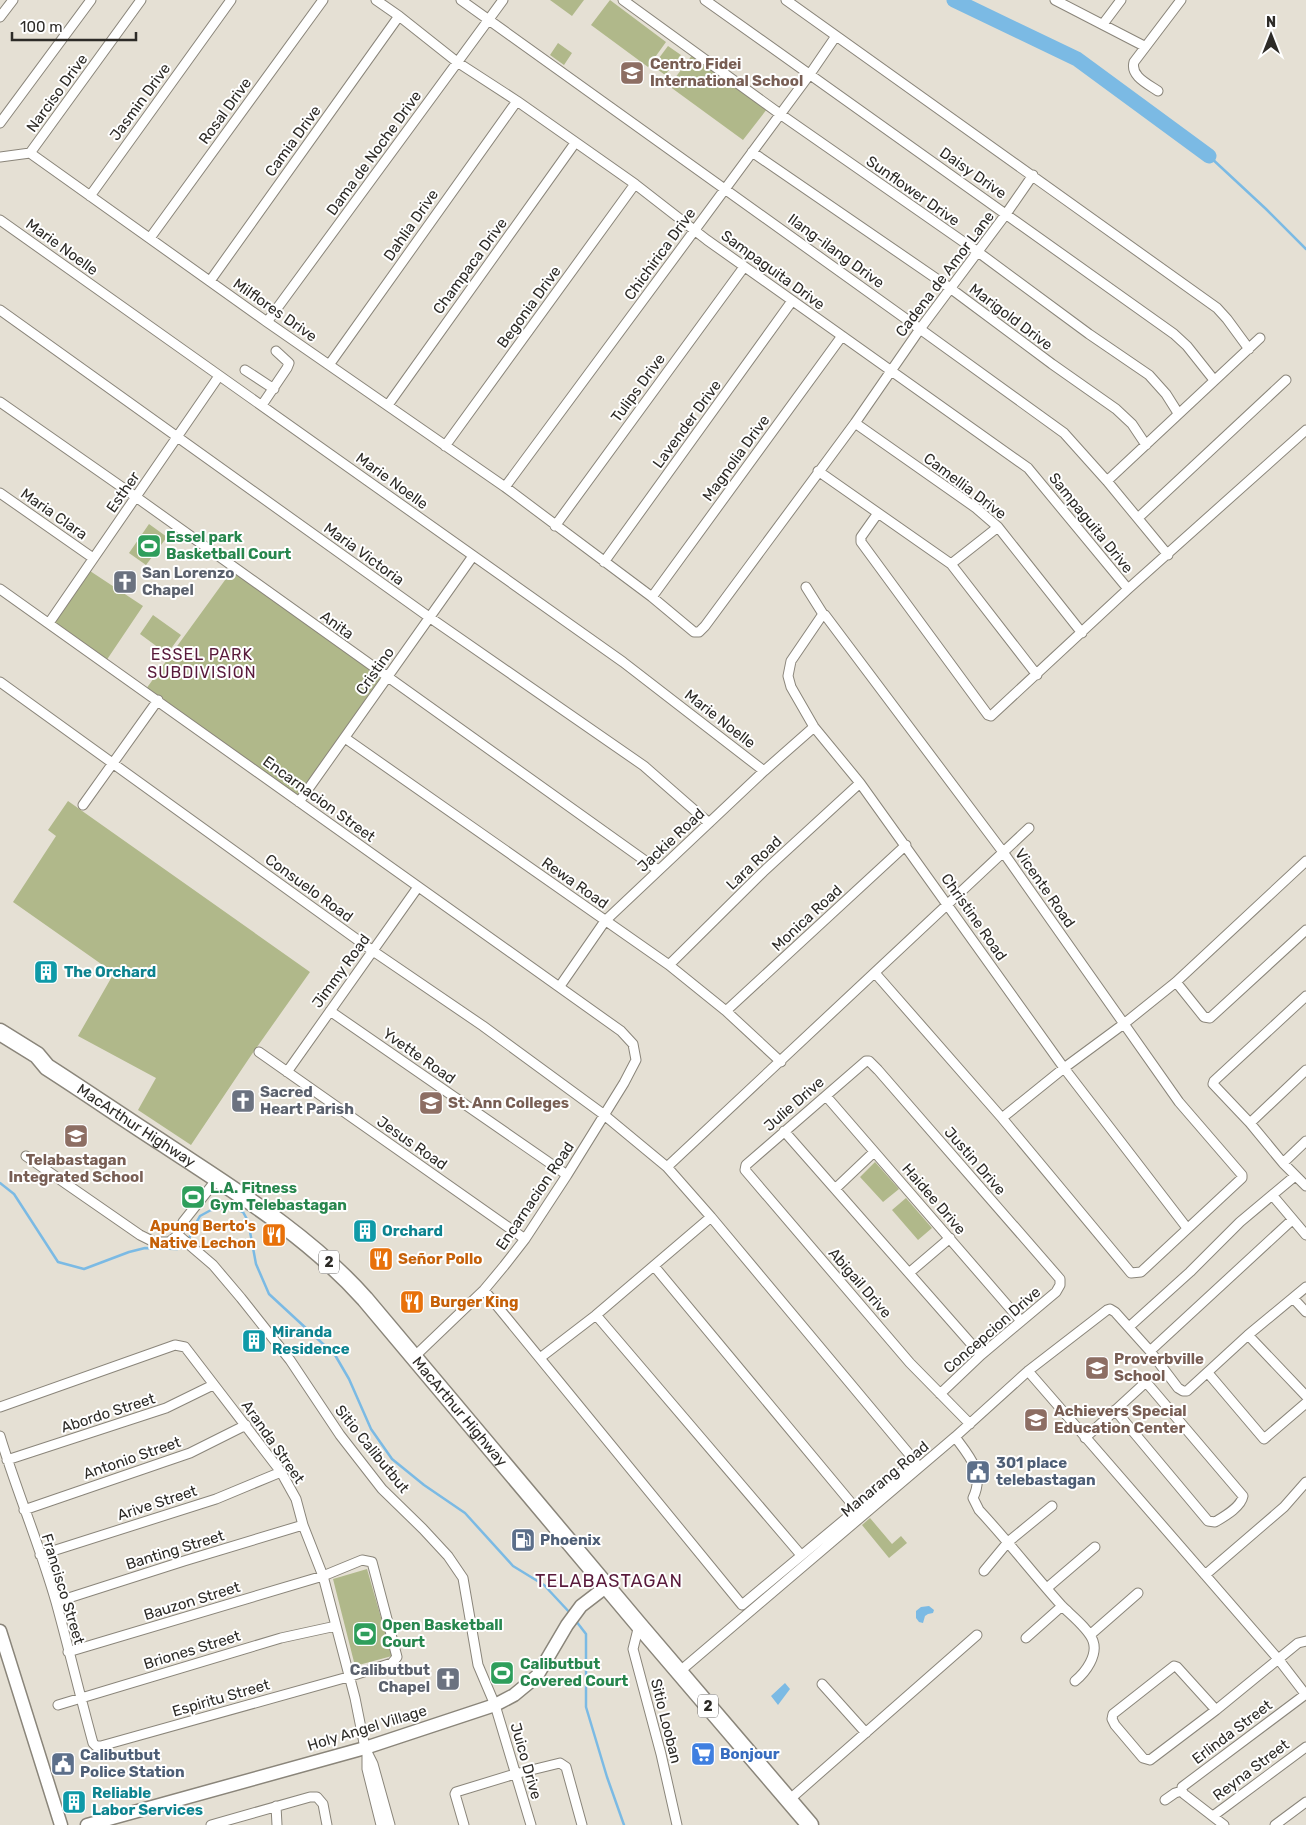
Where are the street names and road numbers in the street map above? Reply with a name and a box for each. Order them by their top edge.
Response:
street label: Narciso Drive [23,50,91,136]
street label: Jasmin Drive [106,60,174,144]
street label: Rosal Drive [195,74,255,148]
street label: Dama de Noche Drive [323,87,425,219]
street label: Camia Drive [261,102,325,180]
street label: Daisy Drive [936,143,1010,203]
street label: Sunflower Drive [863,152,963,230]
street label: Dahlia Drive [380,186,442,264]
street label: Chichirica Drive [621,204,699,304]
street label: Cadena de Amor Lane [892,208,998,340]
street label: Ilang-ilang Drive [784,210,888,292]
street label: Champaca Drive [429,214,511,318]
street label: Marie Noelle [22,215,102,279]
street label: Sampaguita Drive [718,226,828,314]
street label: Begonia Drive [493,263,565,351]
street label: Milflores Drive [230,274,320,346]
street label: Marigold Drive [966,280,1056,354]
street label: Tulips Drive [607,350,669,426]
street label: Lavender Drive [649,376,725,472]
street label: Magnolia Drive [699,411,773,505]
street label: Marie Noelle [352,449,432,513]
street label: Camellia Drive [920,449,1010,523]
street label: Esther [102,468,144,516]
street label: Sampaguita Drive [1045,469,1137,577]
street label: Maria Clara [17,484,91,544]
street label: Maria Victoria [320,519,408,589]
street label: Anita [317,607,357,643]
street label: Cristino [352,644,398,698]
street label: Marie Noelle [681,686,759,752]
street label: Encarnacion Street [259,752,379,846]
street label: Jackie Road [634,804,708,876]
street label: Lara Road [723,832,785,894]
street label: Vicente Road [1011,845,1079,931]
street label: Consuelo Road [262,850,356,926]
street label: Rewa Road [538,853,612,913]
street label: Christine Road [937,870,1011,964]
street label: Monica Road [768,881,846,955]
street label: Jimmy Road [308,931,374,1011]
street label: Yvette Road [379,1024,459,1088]
street label: Julie Drive [760,1073,828,1135]
street label: MacArthur Highway [74,1080,199,1171]
street label: Jesus Road [373,1112,451,1174]
street label: Justin Drive [940,1123,1010,1199]
street label: Encarnacion Road [492,1138,578,1254]
street label: Haidee Drive [898,1160,970,1238]
street label: Abigail Drive [825,1244,895,1322]
road number: 2 [319,1250,339,1274]
street label: Concepcion Drive [940,1283,1044,1377]
street label: MacArthur Highway [408,1353,511,1470]
street label: Abordo Street [59,1389,157,1437]
street label: Aranda Street [238,1397,308,1487]
street label: Sitio Calibutbut [331,1401,413,1497]
street label: Antonio Street [81,1433,183,1483]
street label: Manarang Road [838,1437,932,1521]
street label: Arive Street [115,1482,199,1524]
street label: Banting Street [124,1526,226,1573]
street label: Francisco Street [38,1531,88,1647]
street label: Bauzon Street [142,1578,242,1624]
street label: Briones Street [141,1627,243,1673]
street label: Espiritu Street [170,1675,272,1721]
street label: Sitio Looban [647,1677,685,1765]
road number: 2 [698,1694,718,1718]
street label: Erlinda Street [1188,1696,1276,1768]
street label: Holy Angel Village [305,1701,429,1755]
street label: Juico Drive [506,1721,546,1801]
street label: Reyna Street [1209,1735,1293,1804]

